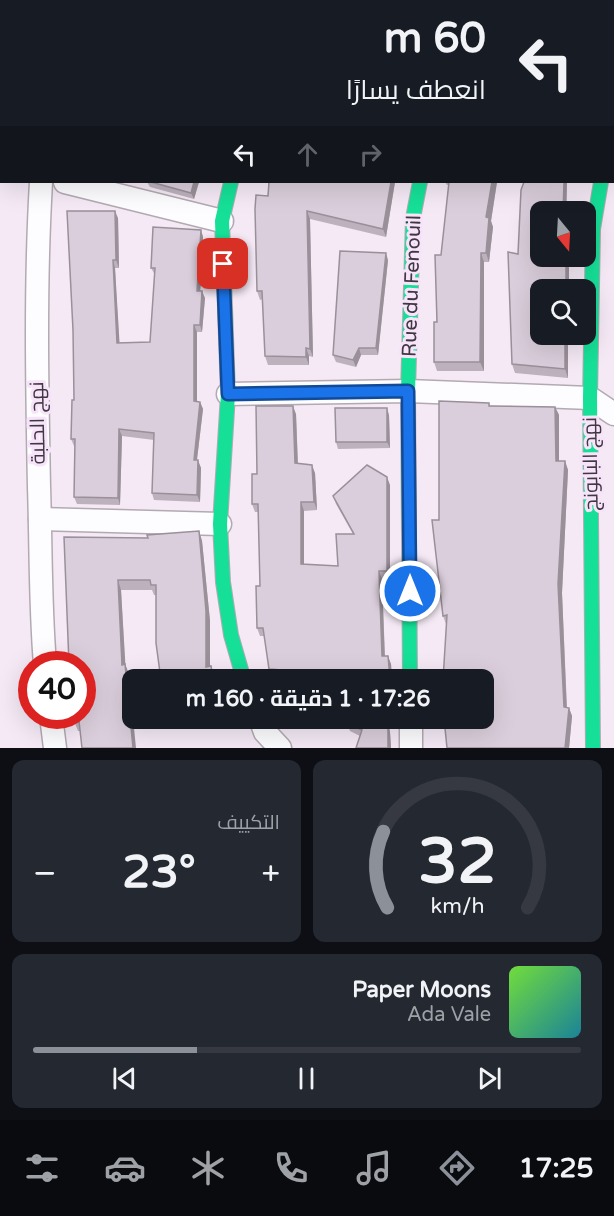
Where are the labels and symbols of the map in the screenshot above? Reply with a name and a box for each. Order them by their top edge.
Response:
north arrow [530,201,596,267]
street label: Rue du Fenouil [398,215,426,357]
pin [197,238,248,289]
street label: نهج الحلبة [25,381,52,465]
street label: نهج البابونج [578,417,605,511]
position arrow [378,559,442,623]
speed limit sign: 40 [18,651,96,729]

